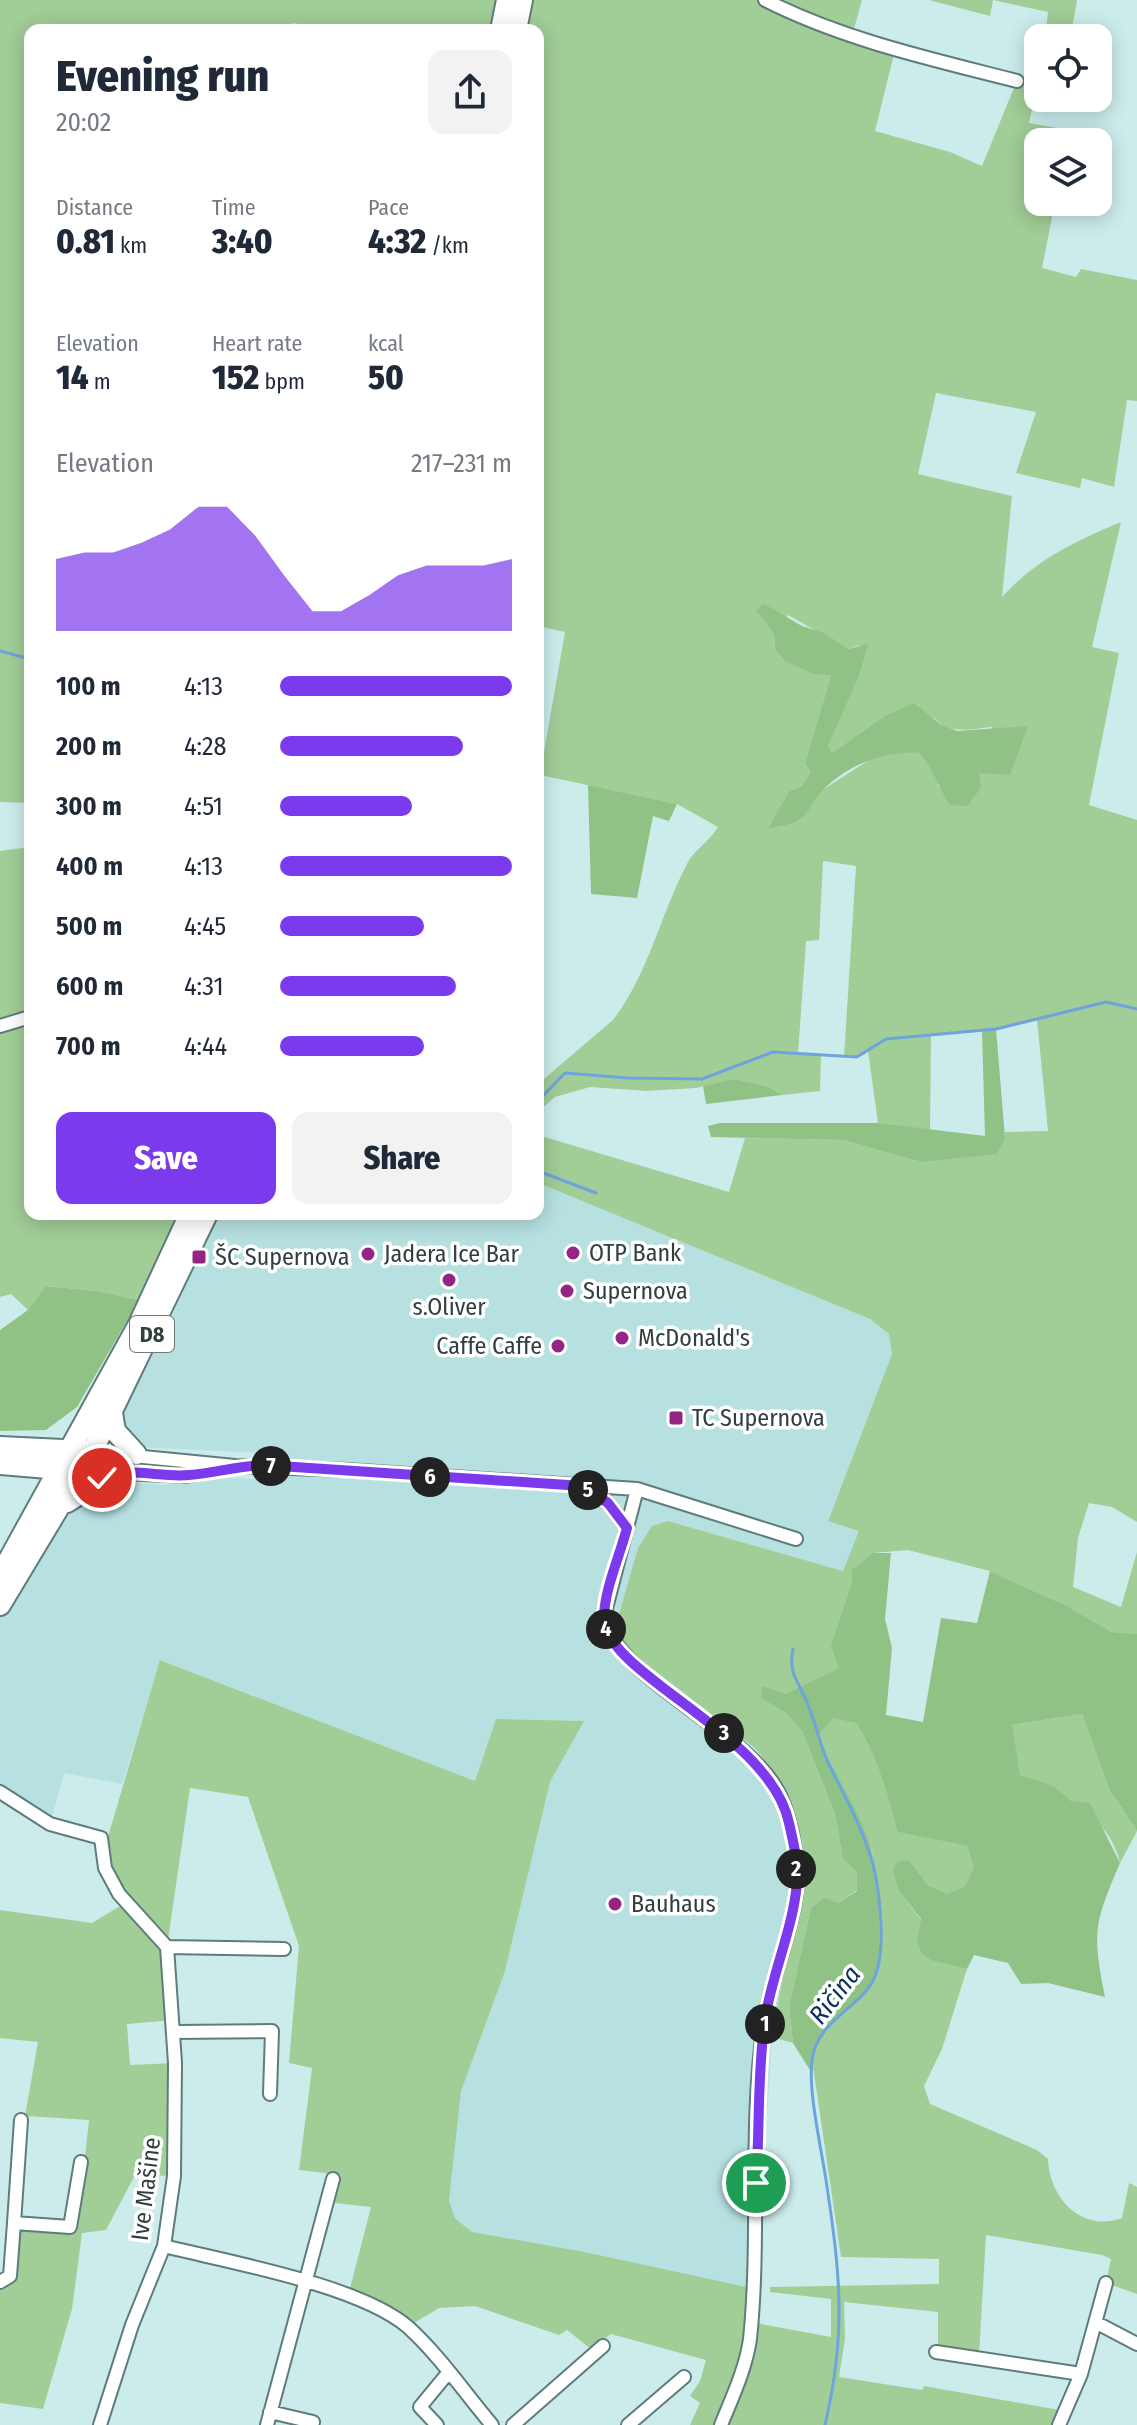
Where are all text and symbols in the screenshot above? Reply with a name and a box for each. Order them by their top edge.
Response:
map controls [1024,24,1112,216]
button: locate [1024,24,1112,112]
text: Evening run [56,50,269,103]
button: share [428,50,512,134]
text: 20:02 [56,107,111,138]
button: layers [1024,128,1112,216]
text: Distance [56,194,133,221]
text: Time [212,194,256,221]
text: Pace [368,194,409,221]
text: 0.81 [56,221,115,262]
text: 3:40 [212,221,273,262]
text: 4:32 [368,221,426,262]
text: km [115,232,147,259]
text: /km [426,232,469,259]
text: Elevation [56,330,139,357]
text: Heart rate [212,330,302,357]
text: kcal [368,330,404,357]
text: 14 [56,357,89,398]
text: 152 [212,357,259,398]
text: 50 [368,357,404,398]
text: m [89,368,111,395]
text: bpm [259,368,305,395]
text: Elevation [56,448,154,479]
text: 217–231 m [411,448,512,479]
text: 100 m [56,671,121,702]
text: 4:13 [184,671,223,702]
text: 200 m [56,731,122,762]
text: 4:28 [184,731,227,762]
text: 300 m [56,791,122,822]
text: 4:51 [184,791,223,822]
text: 400 m [56,851,123,882]
text: 4:13 [184,851,223,882]
text: 500 m [56,911,122,942]
text: 4:45 [184,911,226,942]
text: 600 m [56,971,123,1002]
text: 4:31 [184,971,224,1002]
text: 700 m [56,1031,120,1062]
text: 4:44 [184,1031,227,1062]
button: Save [56,1112,276,1204]
button: Share [292,1112,512,1204]
place label: OTP Bank [589,1239,682,1267]
place label: Jadera Ice Bar [384,1240,520,1268]
place label: ŠC Supernova [215,1242,349,1271]
marker: OTP Bank [564,1244,582,1262]
marker: Jadera Ice Bar [359,1245,377,1263]
marker: ŠC Supernova [190,1248,208,1266]
marker: s.Oliver [440,1271,458,1289]
place label: Supernova [583,1277,688,1305]
marker: Supernova [558,1282,576,1300]
place label: s.Oliver [412,1293,486,1321]
road number: D8 [130,1316,174,1352]
place label: McDonald's [638,1324,750,1352]
marker: McDonald's [613,1329,631,1347]
place label: Caffe Caffe [436,1332,542,1360]
marker: Caffe Caffe [549,1337,567,1355]
place label: TC Supernova [692,1404,825,1432]
marker: TC Supernova [667,1409,685,1427]
pin [68,1444,136,1512]
pin: 7 [251,1446,291,1486]
text: 7 [266,1452,276,1479]
icon: check [80,1456,124,1500]
pin: 6 [410,1457,450,1497]
text: 6 [424,1463,436,1490]
pin: 5 [568,1470,608,1510]
text: 5 [583,1476,593,1503]
pin: 4 [586,1609,626,1649]
text: 4 [600,1615,612,1642]
pin: 3 [704,1713,744,1753]
text: 3 [719,1719,729,1746]
pin: 2 [776,1849,816,1889]
text: 2 [791,1855,801,1882]
place label: Bauhaus [631,1890,716,1918]
marker: Bauhaus [606,1895,624,1913]
water label: Ričina [803,1960,867,2030]
pin: 1 [745,2004,785,2044]
text: 1 [760,2010,770,2037]
street label: Ive Mašine [126,2136,166,2242]
pin [722,2149,790,2217]
icon: arrive [734,2161,778,2205]

